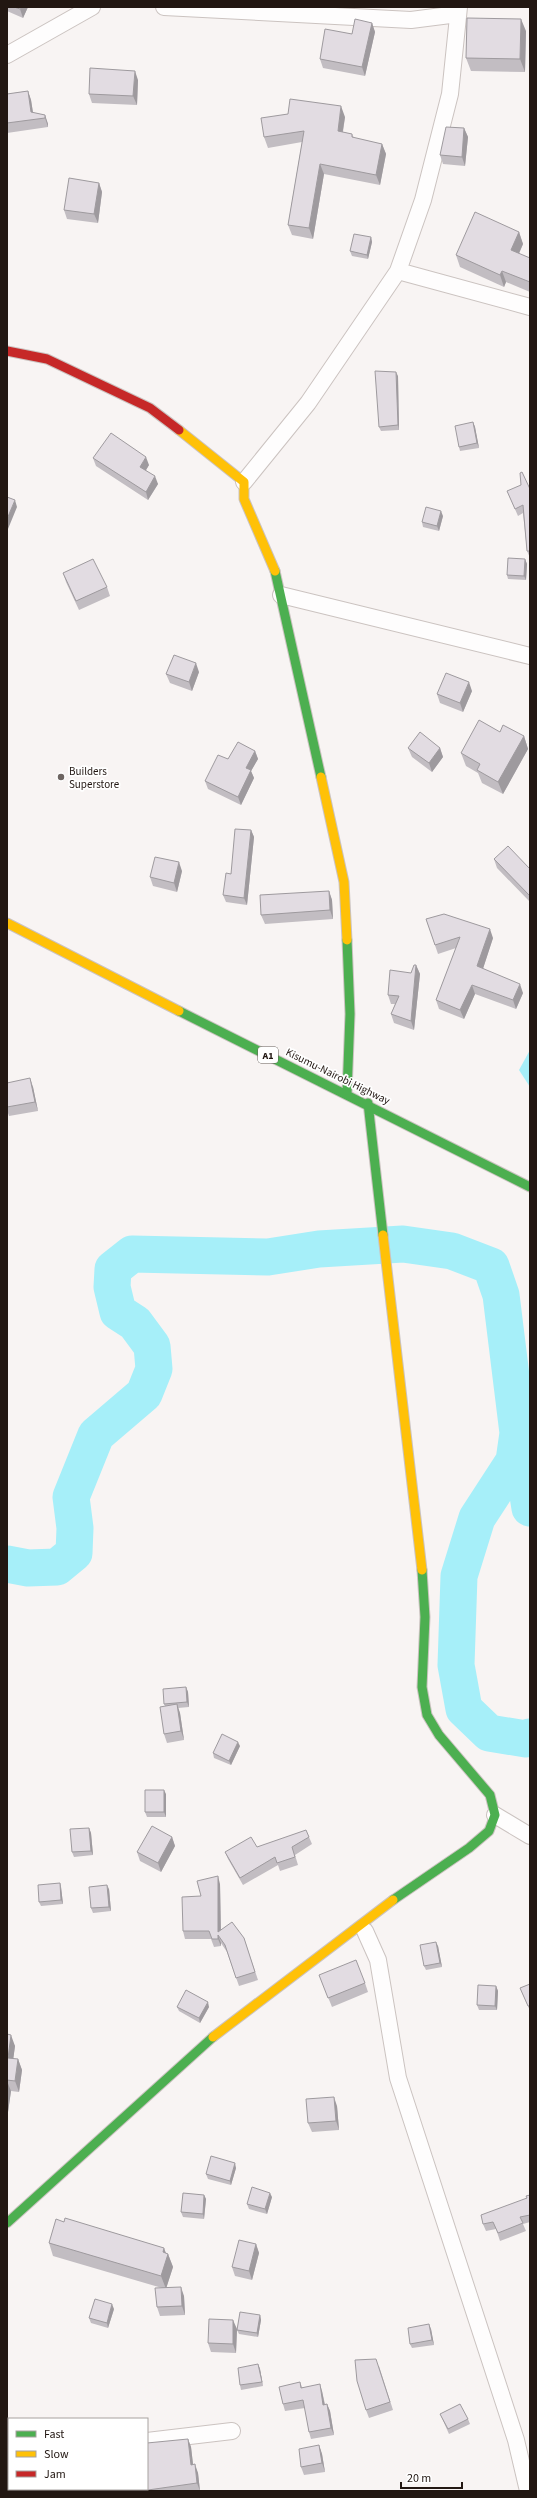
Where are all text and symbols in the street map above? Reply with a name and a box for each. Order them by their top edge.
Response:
place label: Builders Superstore [69,764,120,792]
marker: Builders Superstore [56,772,66,782]
street label: Kisumu-Nairobi Highway [283,1045,392,1108]
road number: A1 [258,1047,278,1063]
legend [8,2418,148,2490]
text: Fast [44,2426,64,2443]
text: Slow [44,2446,69,2463]
scale bar [401,2464,462,2490]
text: Jam [44,2466,66,2483]
text: 20 m [407,2470,431,2487]

